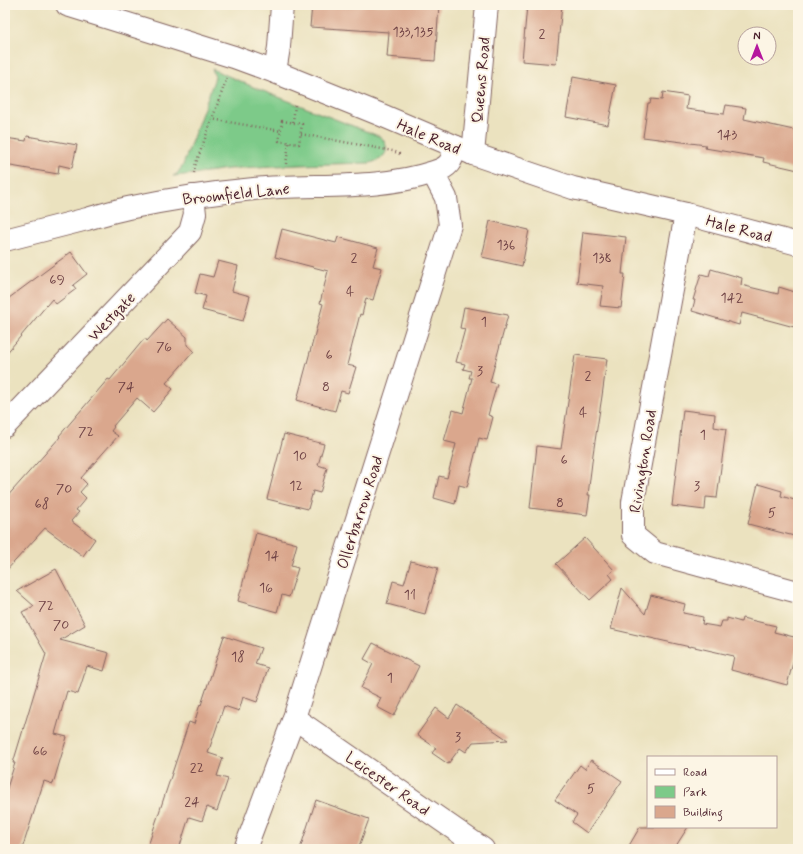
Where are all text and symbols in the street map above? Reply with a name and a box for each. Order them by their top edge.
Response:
house number: 133,135 [393,23,434,41]
house number: 2 [539,25,546,43]
north arrow [737,26,777,66]
text: N [753,30,761,44]
street label: Queens Road [467,36,496,124]
street label: Hale Road [393,115,464,160]
house number: 143 [717,126,738,144]
street label: Broomfield Lane [182,178,291,211]
street label: Hale Road [703,211,774,248]
house number: 136 [497,236,515,254]
house number: 2 [351,249,358,267]
house number: 138 [592,249,612,267]
house number: 69 [49,271,65,289]
house number: 4 [346,283,354,301]
street label: Westgate [84,288,141,346]
house number: 142 [720,289,744,307]
house number: 1 [481,313,487,331]
house number: 76 [156,338,172,356]
house number: 6 [325,346,333,364]
house number: 3 [477,362,483,380]
house number: 2 [585,367,592,385]
house number: 74 [118,378,135,396]
house number: 8 [322,378,330,396]
house number: 4 [579,404,587,422]
street label: Rivington Road [625,408,662,514]
house number: 72 [78,423,94,441]
house number: 1 [700,426,706,444]
house number: 10 [293,447,307,465]
house number: 6 [560,451,568,469]
street label: Ollerbarrow Road [332,453,389,572]
house number: 12 [289,477,303,495]
house number: 3 [694,477,700,495]
house number: 70 [56,480,72,498]
house number: 8 [556,494,564,512]
house number: 68 [35,495,49,513]
house number: 5 [768,504,776,522]
house number: 14 [265,547,280,565]
house number: 16 [259,579,273,597]
house number: 11 [404,586,416,604]
house number: 72 [38,597,54,615]
house number: 70 [53,616,69,634]
house number: 18 [231,648,245,666]
house number: 1 [387,669,393,687]
house number: 3 [455,728,461,746]
house number: 66 [33,742,48,760]
street label: Leicester Road [341,747,434,821]
legend [647,756,777,828]
house number: 22 [190,759,204,777]
text: Road [683,765,707,781]
house number: 5 [587,780,595,798]
text: Park [683,785,707,801]
house number: 24 [184,793,200,811]
text: Building [683,805,723,822]

